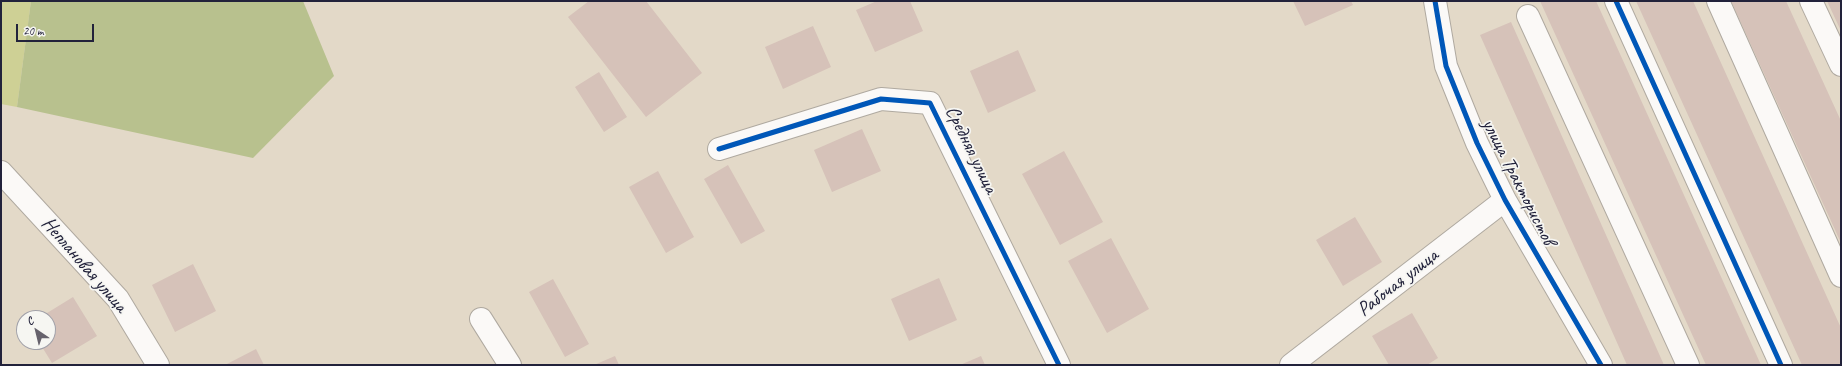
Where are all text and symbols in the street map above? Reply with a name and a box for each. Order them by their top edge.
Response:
scale bar [18,16,96,42]
text: 20 m [23,23,43,39]
street label: Средняя улица [939,102,1003,198]
street label: улица Трактористов [1476,115,1560,249]
street label: Неплановая улица [36,212,132,318]
street label: Рабочая улица [1353,244,1443,322]
north arrow [16,310,56,350]
text: С [23,314,36,328]

